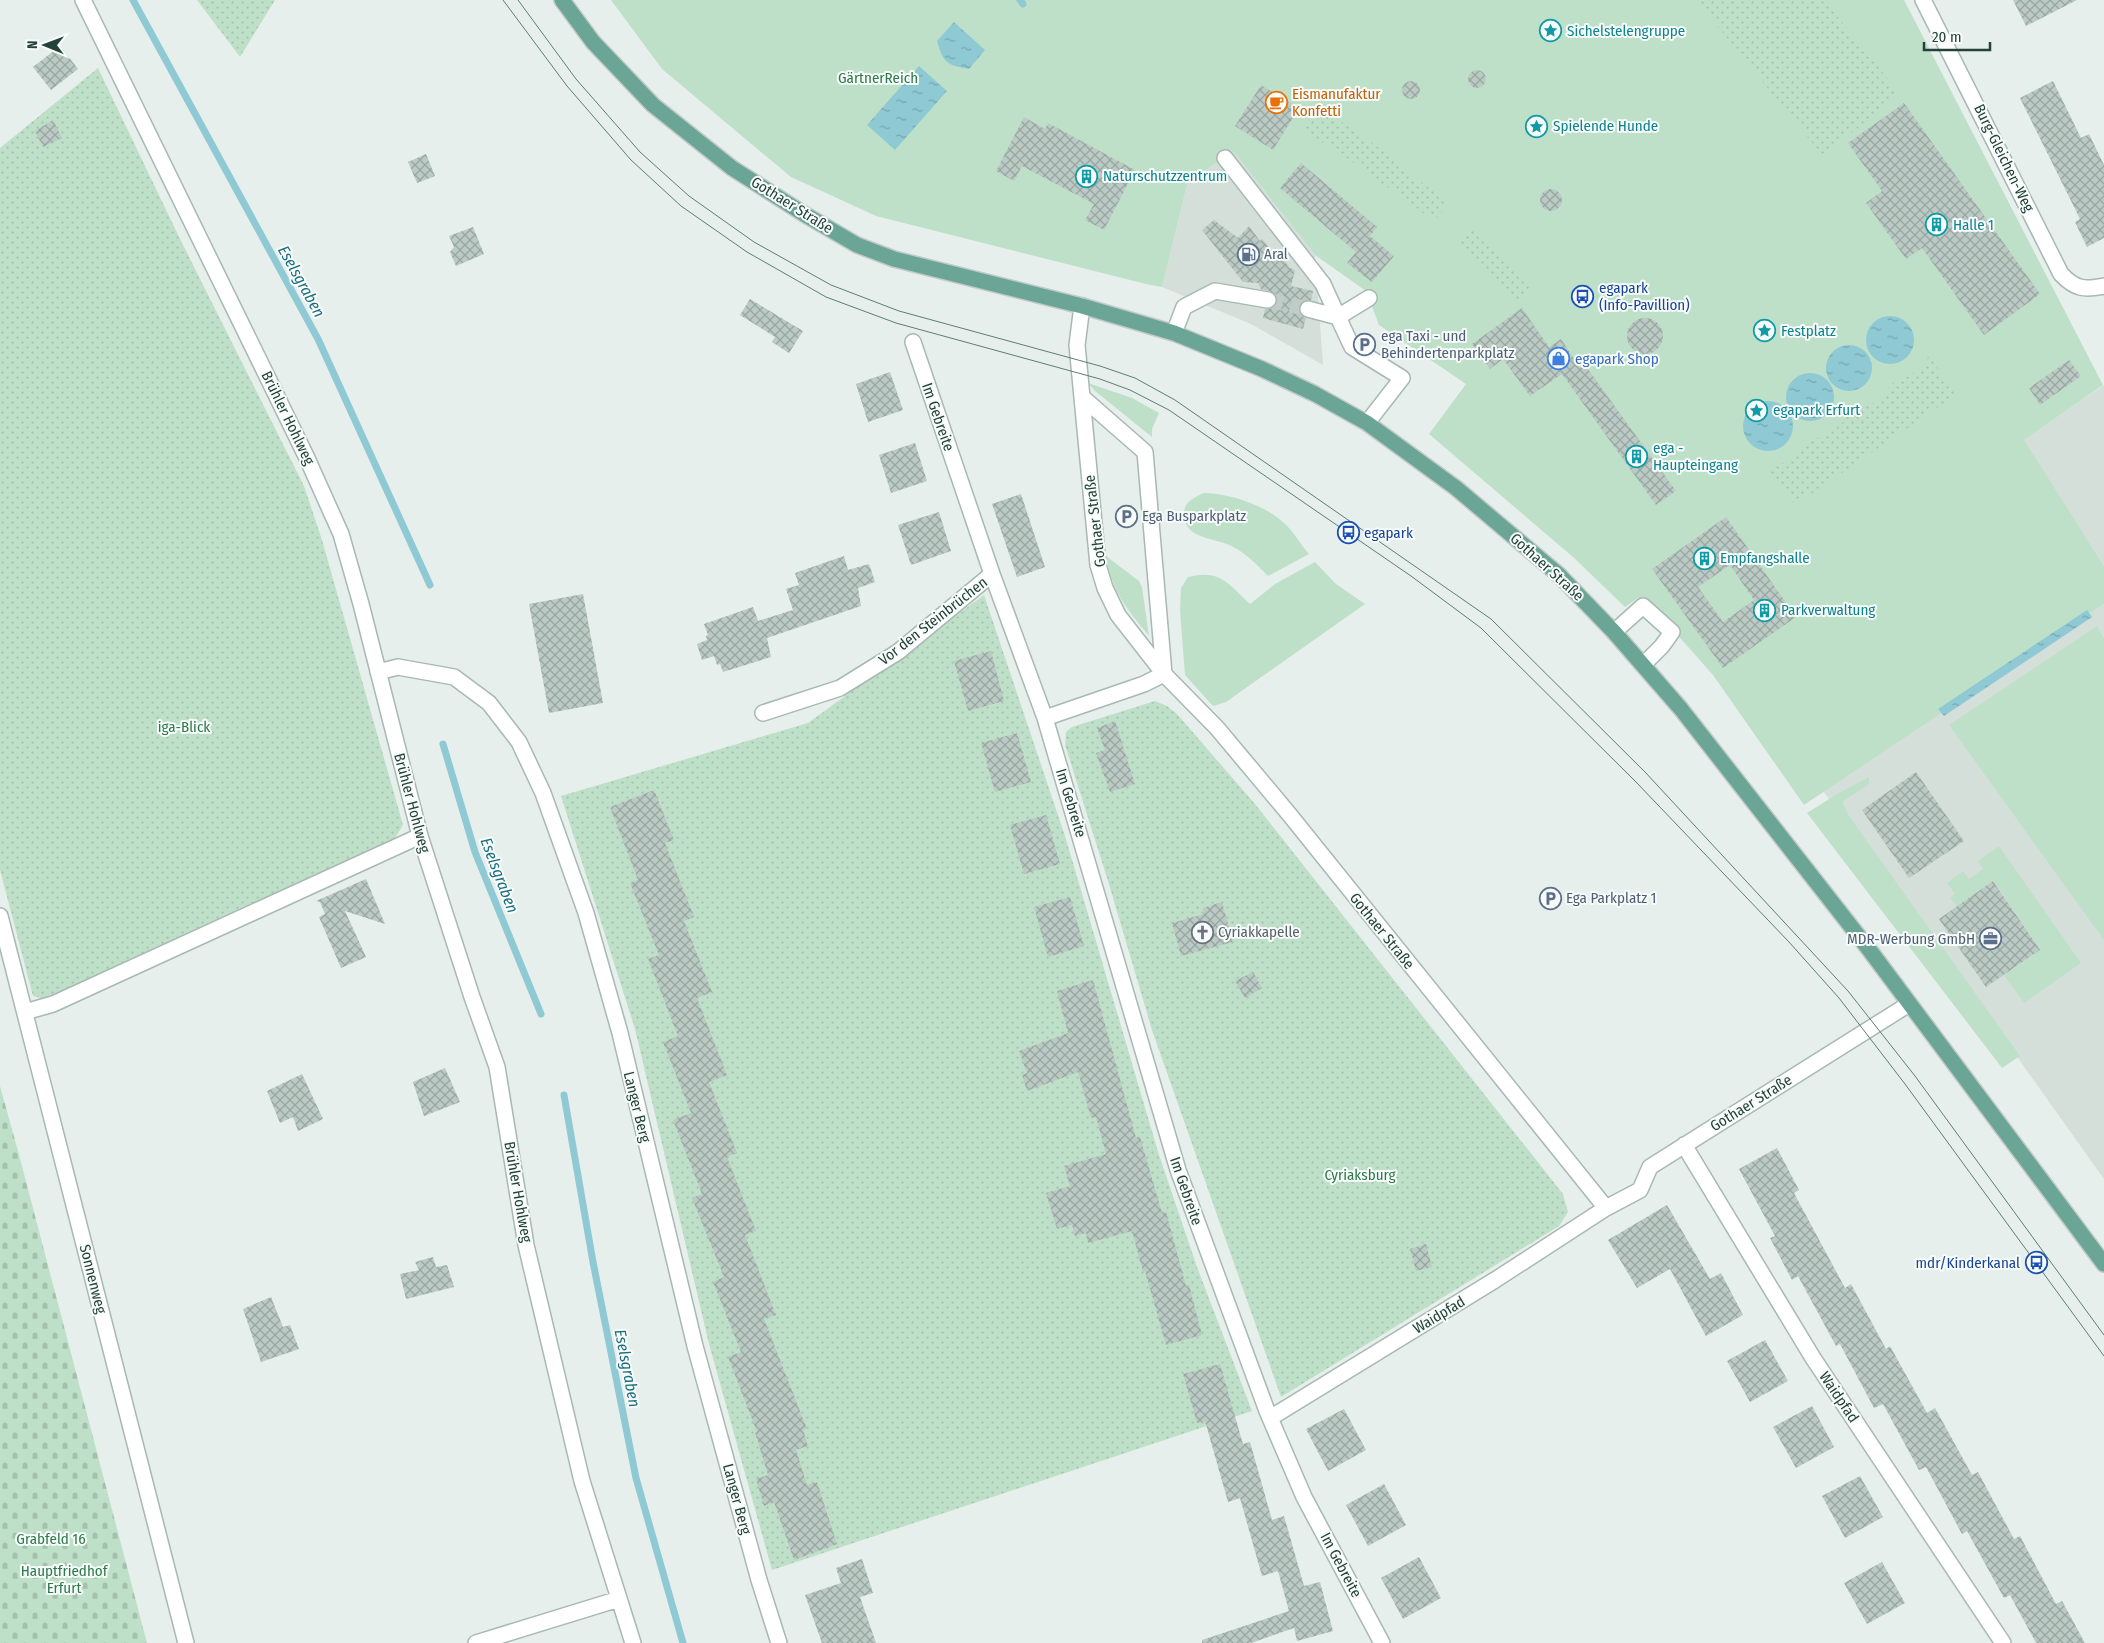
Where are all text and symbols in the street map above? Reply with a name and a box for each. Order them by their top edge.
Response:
place icon: Sichelstelengruppe [1539,19,1563,43]
north arrow [20,20,70,70]
scale bar [1924,20,1990,52]
place label: Sichelstelengruppe [1567,22,1685,40]
text: 20 m [1932,28,1962,46]
text: N [24,40,41,49]
park label: GärtnerReich [838,69,918,87]
place label: Eismanufaktur Konfetti [1292,85,1381,120]
cafe icon: Eismanufaktur Konfetti [1264,91,1288,115]
street label: Burg-Gleichen-Weg [1970,101,2038,215]
place icon: Spielende Hunde [1525,114,1549,138]
place label: Spielende Hunde [1553,117,1658,135]
building icon: Naturschutzzentrum [1075,164,1099,188]
place label: Naturschutzzentrum [1103,167,1227,185]
street label: Gothaer Straße [748,173,836,237]
building icon: Halle 1 [1925,213,1949,237]
place label: Halle 1 [1953,216,1994,234]
water label: Eselsgraben [274,242,329,320]
fuel station icon: Aral [1236,242,1260,266]
place label: Aral [1264,245,1288,263]
place label: egapark (Info-Pavillion) [1599,279,1690,314]
bus stop icon: egapark (Info-Pavillion) [1571,285,1595,309]
place icon: Festplatz [1753,319,1777,343]
place label: Festplatz [1781,322,1836,340]
place label: ega Taxi - und Behindertenparkplatz [1381,327,1514,362]
parking icon: ega Taxi - und Behindertenparkplatz [1353,333,1377,357]
shop icon: egapark Shop [1547,347,1571,371]
place label: egapark Shop [1575,350,1659,368]
street label: Brühler Hohlweg [257,368,319,468]
street label: Im Gebreite [918,380,958,454]
place icon: egapark Erfurt [1745,398,1769,422]
place label: egapark Erfurt [1773,401,1860,419]
place label: ega - Haupteingang [1653,439,1738,474]
building icon: ega - Haupteingang [1625,445,1649,469]
street label: Gothaer Straße [1080,474,1110,568]
parking icon: Ega Busparkplatz [1114,504,1138,528]
place label: Ega Busparkplatz [1142,507,1246,525]
bus stop icon: egapark [1336,521,1360,545]
place label: egapark [1364,524,1413,542]
street label: Gothaer Straße [1507,529,1587,605]
building icon: Empfangshalle [1692,546,1716,570]
place label: Empfangshalle [1720,549,1810,567]
street label: Vor den Steinbrüchen [875,573,991,669]
building icon: Parkverwaltung [1753,598,1777,622]
place label: Parkverwaltung [1781,601,1875,619]
park label: iga-Blick [158,718,210,736]
street label: Brühler Hohlweg [390,751,434,855]
street label: Im Gebreite [1052,766,1090,840]
water label: Eselsgraben [477,835,523,915]
parking icon: Ega Parkplatz 1 [1538,886,1562,910]
street label: Gothaer Straße [1346,889,1418,973]
place label: Ega Parkplatz 1 [1566,889,1656,907]
church icon: Cyriakkapelle [1190,920,1214,944]
place label: Cyriakkapelle [1218,923,1300,941]
office icon: MDR-Werbung GmbH [1979,927,2003,951]
place label: MDR-Werbung GmbH [1847,930,1975,948]
street label: Langer Berg [620,1070,654,1144]
street label: Gothaer Straße [1707,1071,1795,1135]
street label: Brühler Hohlweg [500,1140,536,1244]
street label: Im Gebreite [1166,1154,1206,1228]
park label: Cyriaksburg [1324,1166,1396,1184]
street label: Sonnenweg [76,1242,110,1316]
bus stop icon: mdr/Kinderkanal [2024,1251,2048,1275]
place label: mdr/Kinderkanal [1916,1254,2020,1272]
street label: Waidpfad [1410,1292,1468,1338]
water label: Eselsgraben [611,1328,644,1409]
street label: Waidpfad [1815,1368,1863,1426]
street label: Langer Berg [719,1462,755,1536]
street label: Im Gebreite [1316,1529,1366,1601]
park label: Grabfeld 16 [16,1530,86,1548]
park label: Hauptfriedhof Erfurt [21,1562,109,1597]

